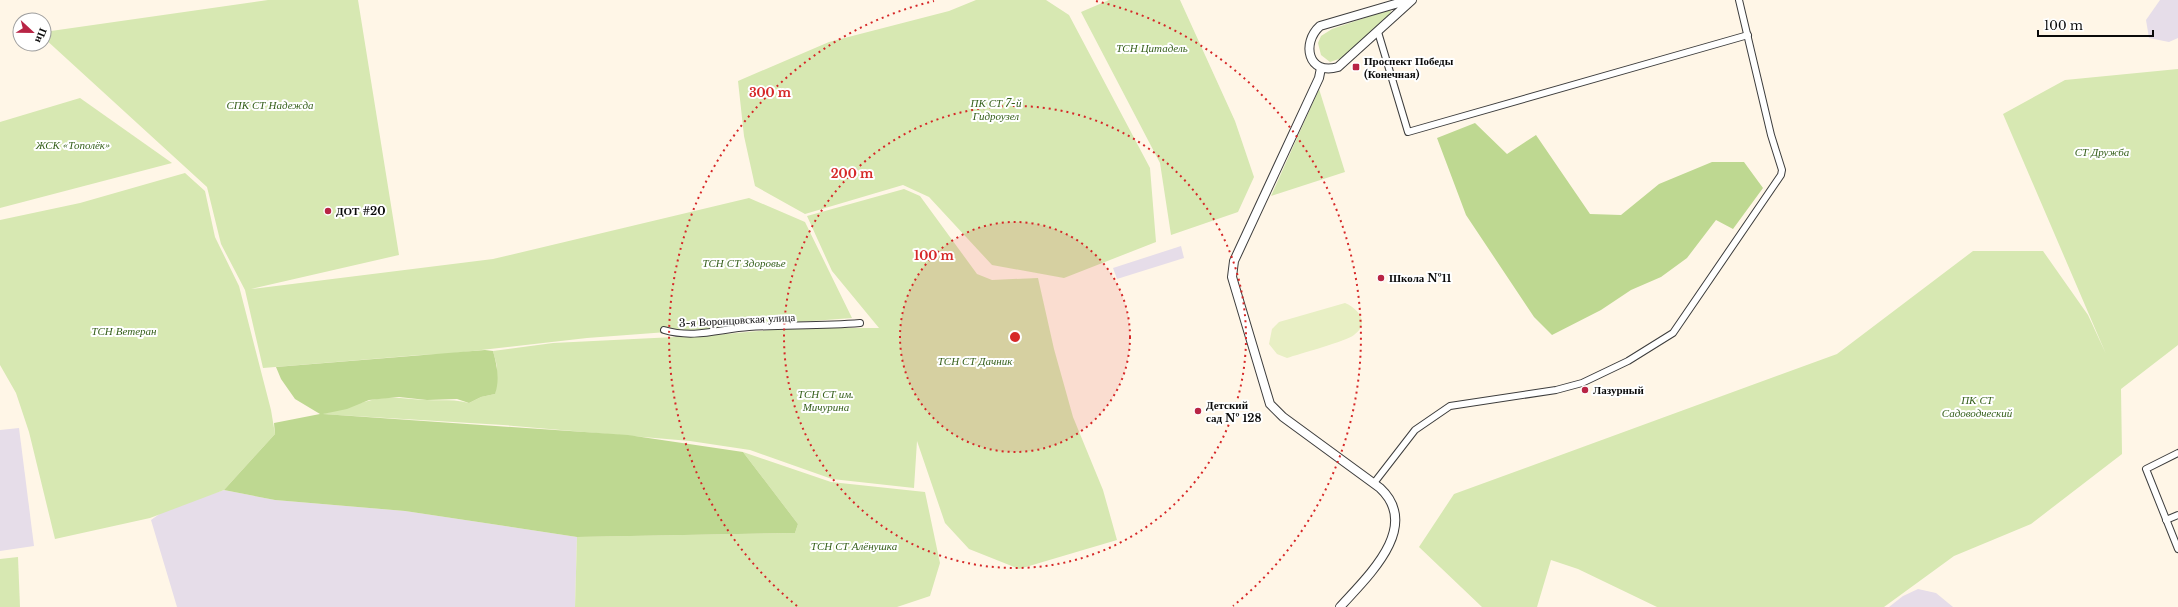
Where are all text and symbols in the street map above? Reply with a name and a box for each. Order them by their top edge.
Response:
north arrow [12,12,52,52]
scale bar [2038,12,2153,38]
text: 100 m [2044,18,2083,33]
text: Пн [32,26,51,46]
park label: ТСН Цитадель [1116,41,1188,55]
place label: Проспект Победы (Конечная) [1364,54,1454,81]
marker: Проспект Победы (Конечная) [1351,62,1361,72]
text: 300 m [749,85,792,100]
park label: ПК СТ 7-й Гидроузел [970,96,1022,123]
park label: СПК СТ Надежда [226,98,314,112]
park label: ЖСК «Тополёк» [35,138,110,152]
park label: СТ Дружба [2075,145,2130,159]
text: 200 m [831,166,874,181]
place label: ДОТ #20 [336,204,386,218]
marker: ДОТ #20 [323,206,333,216]
text: 100 m [914,248,955,263]
park label: ТСН СТ Здоровье [702,256,786,270]
place label: Школа №11 [1389,271,1452,285]
marker: Школа №11 [1376,273,1386,283]
street label: 3-я Воронцовская улица [678,310,796,330]
park label: ТСН Ветеран [91,324,157,338]
centre of rings [1008,330,1022,344]
park label: ТСН СТ Дачник [938,354,1013,368]
place label: Лазурный [1593,383,1644,397]
marker: Лазурный [1580,385,1590,395]
park label: ТСН СТ им. Мичурина [798,387,854,414]
park label: ПК СТ Садоводческий [1942,393,2013,420]
place label: Детский сад № 128 [1206,398,1261,425]
marker: Детский сад № 128 [1193,406,1203,416]
park label: ТСН СТ Алёнушка [811,539,898,553]

